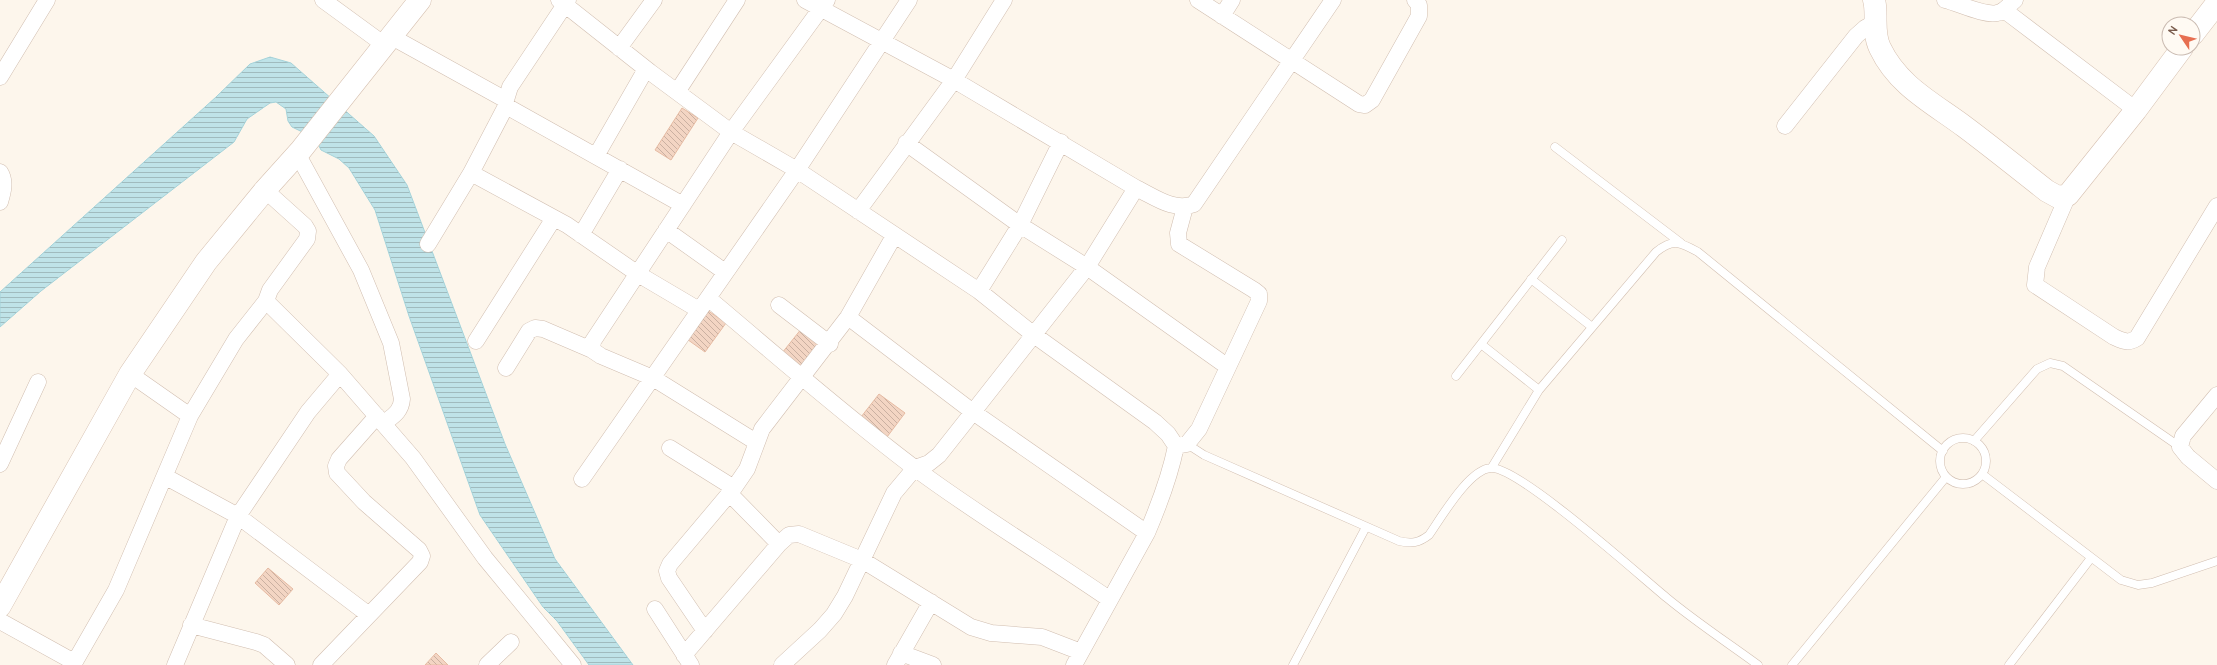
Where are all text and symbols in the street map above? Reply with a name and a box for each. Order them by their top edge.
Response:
north arrow [2161,16,2201,56]
text: N [2165,23,2181,37]

